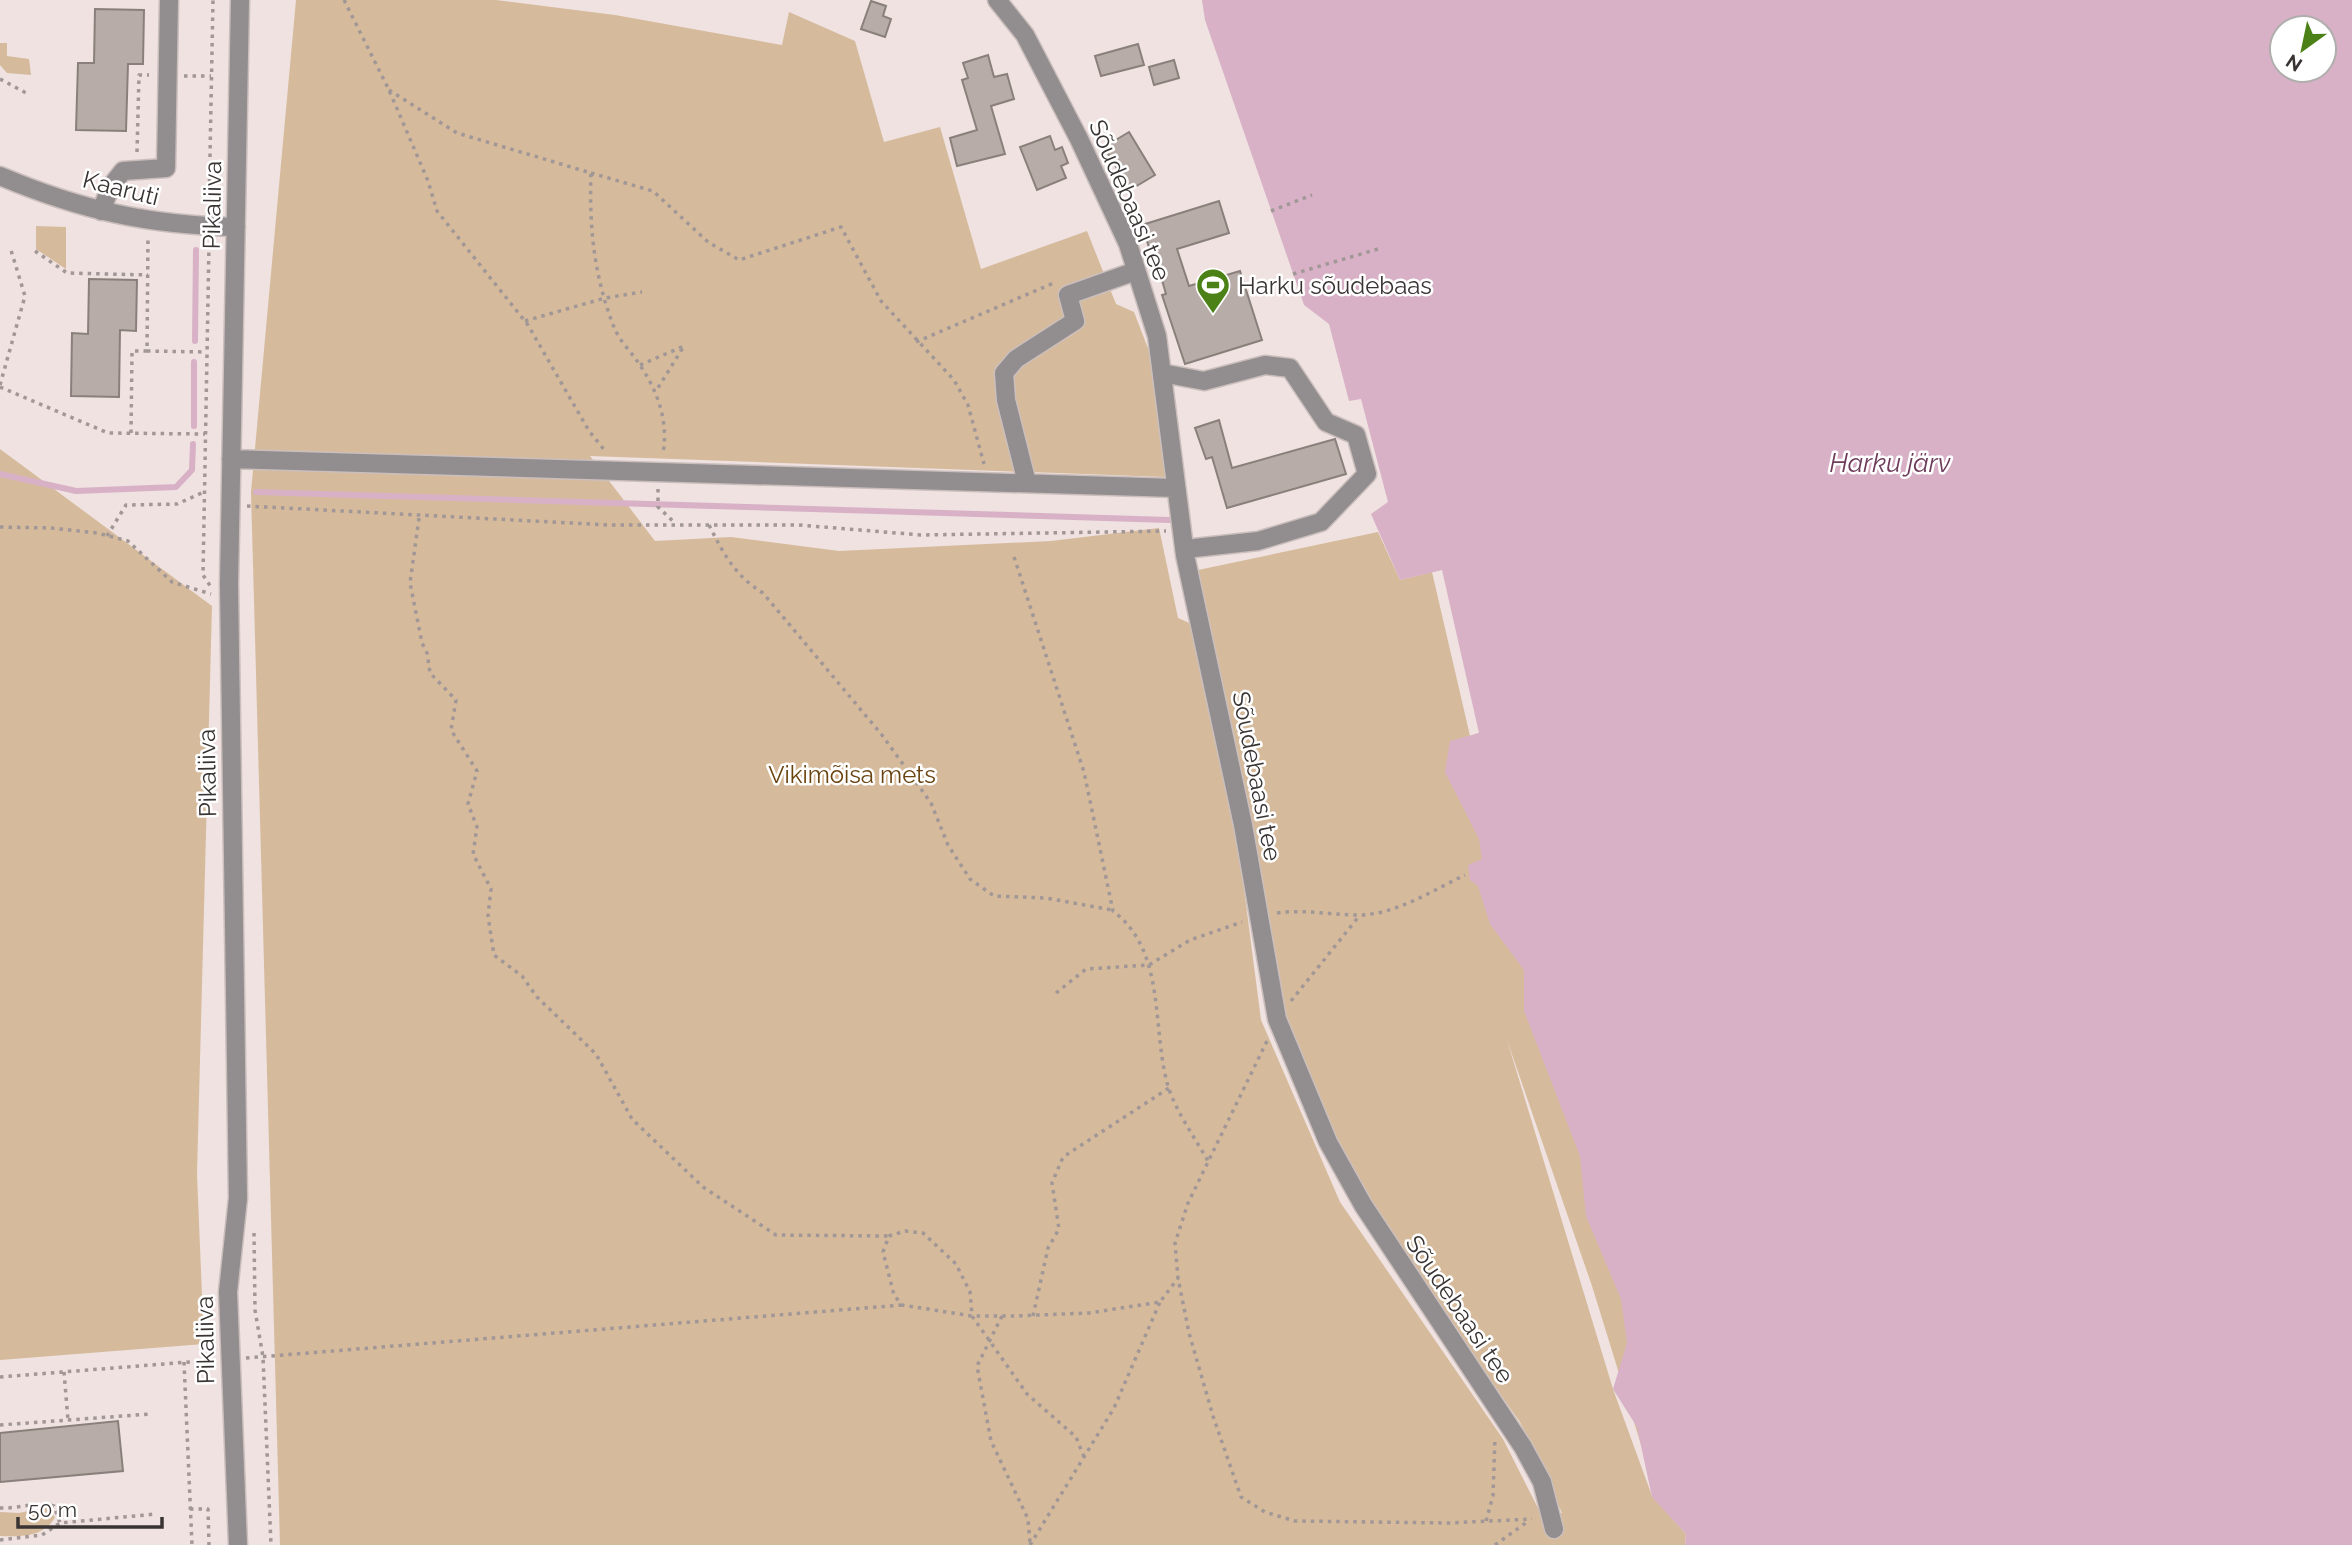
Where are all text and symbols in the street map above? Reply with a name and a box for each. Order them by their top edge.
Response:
north arrow [2268,14,2338,84]
text: N [2282,50,2306,76]
street label: Sõudebaasi tee [1083,115,1177,285]
street label: Pikaliiva [197,161,227,249]
street label: Kaaruti [80,165,162,211]
sports icon: Harku sõudebaas [1194,266,1232,315]
place label: Harku sõudebaas [1238,271,1432,300]
water label: Harku järv [1830,448,1951,478]
street label: Sõudebaasi tee [1226,689,1288,863]
street label: Pikaliiva [192,729,222,817]
park label: Vikimõisa mets [768,760,936,789]
street label: Sõudebaasi tee [1400,1230,1520,1388]
street label: Pikaliiva [190,1296,220,1384]
scale bar [18,1486,161,1530]
text: 50 m [28,1497,77,1522]

